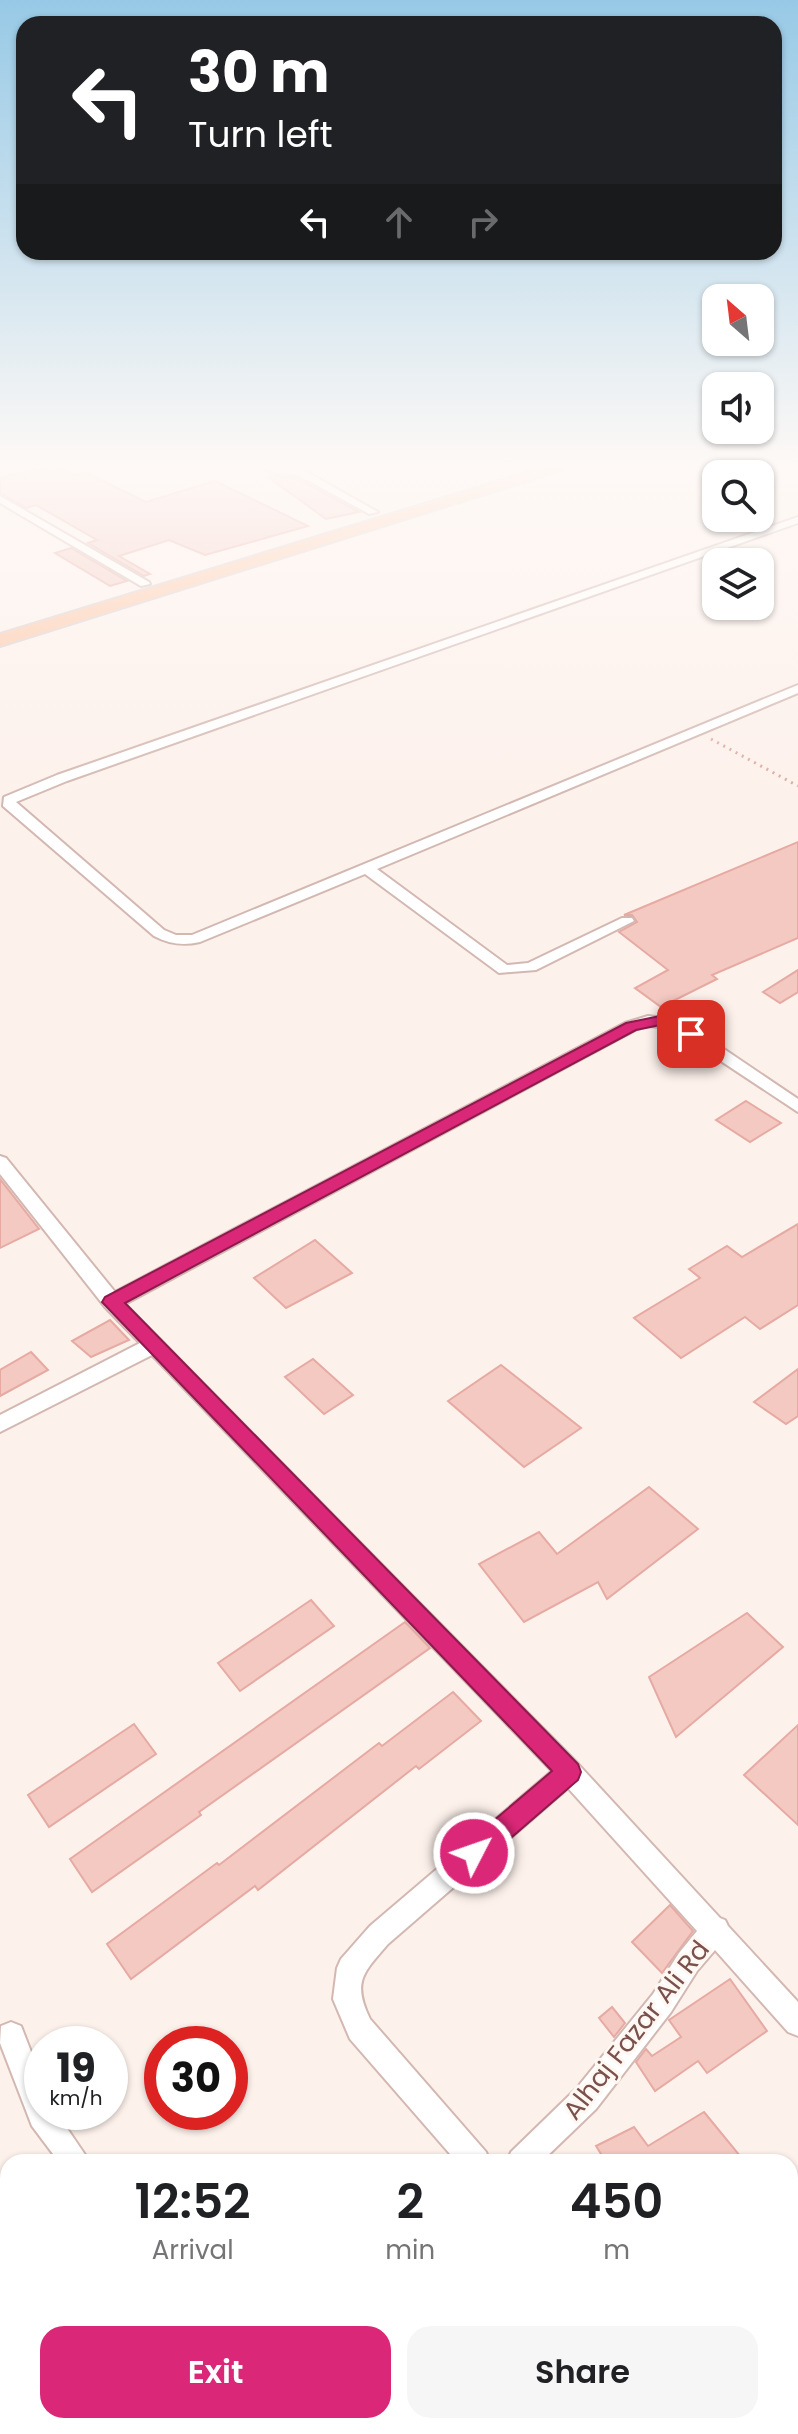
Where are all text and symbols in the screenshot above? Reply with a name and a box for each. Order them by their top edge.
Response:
text: 30 m [188,33,330,112]
icon: left [56,48,160,152]
text: Turn left [188,109,333,160]
icon: left [293,200,337,244]
icon: ahead [377,200,421,244]
icon: right [461,200,505,244]
north arrow [702,284,774,356]
map controls [702,284,774,620]
button: sound [702,372,774,444]
button: search [702,460,774,532]
button: layers [702,548,774,620]
pin [657,1000,725,1068]
icon: arrive [669,1012,713,1056]
position arrow [432,1811,516,1895]
street label: Alhaj Fazar Ali Rd [554,1933,718,2127]
speed limit sign: 30 [144,2026,248,2130]
text: 19 [56,2040,96,2096]
text: km/h [49,2084,103,2112]
text: 12:52 [135,2168,251,2235]
text: 2 [396,2168,424,2235]
text: 450 [570,2168,663,2235]
text: Arrival [152,2232,234,2268]
text: min [385,2232,435,2268]
text: m [603,2232,630,2268]
button: Exit [40,2326,391,2418]
button: Share [407,2326,758,2418]

